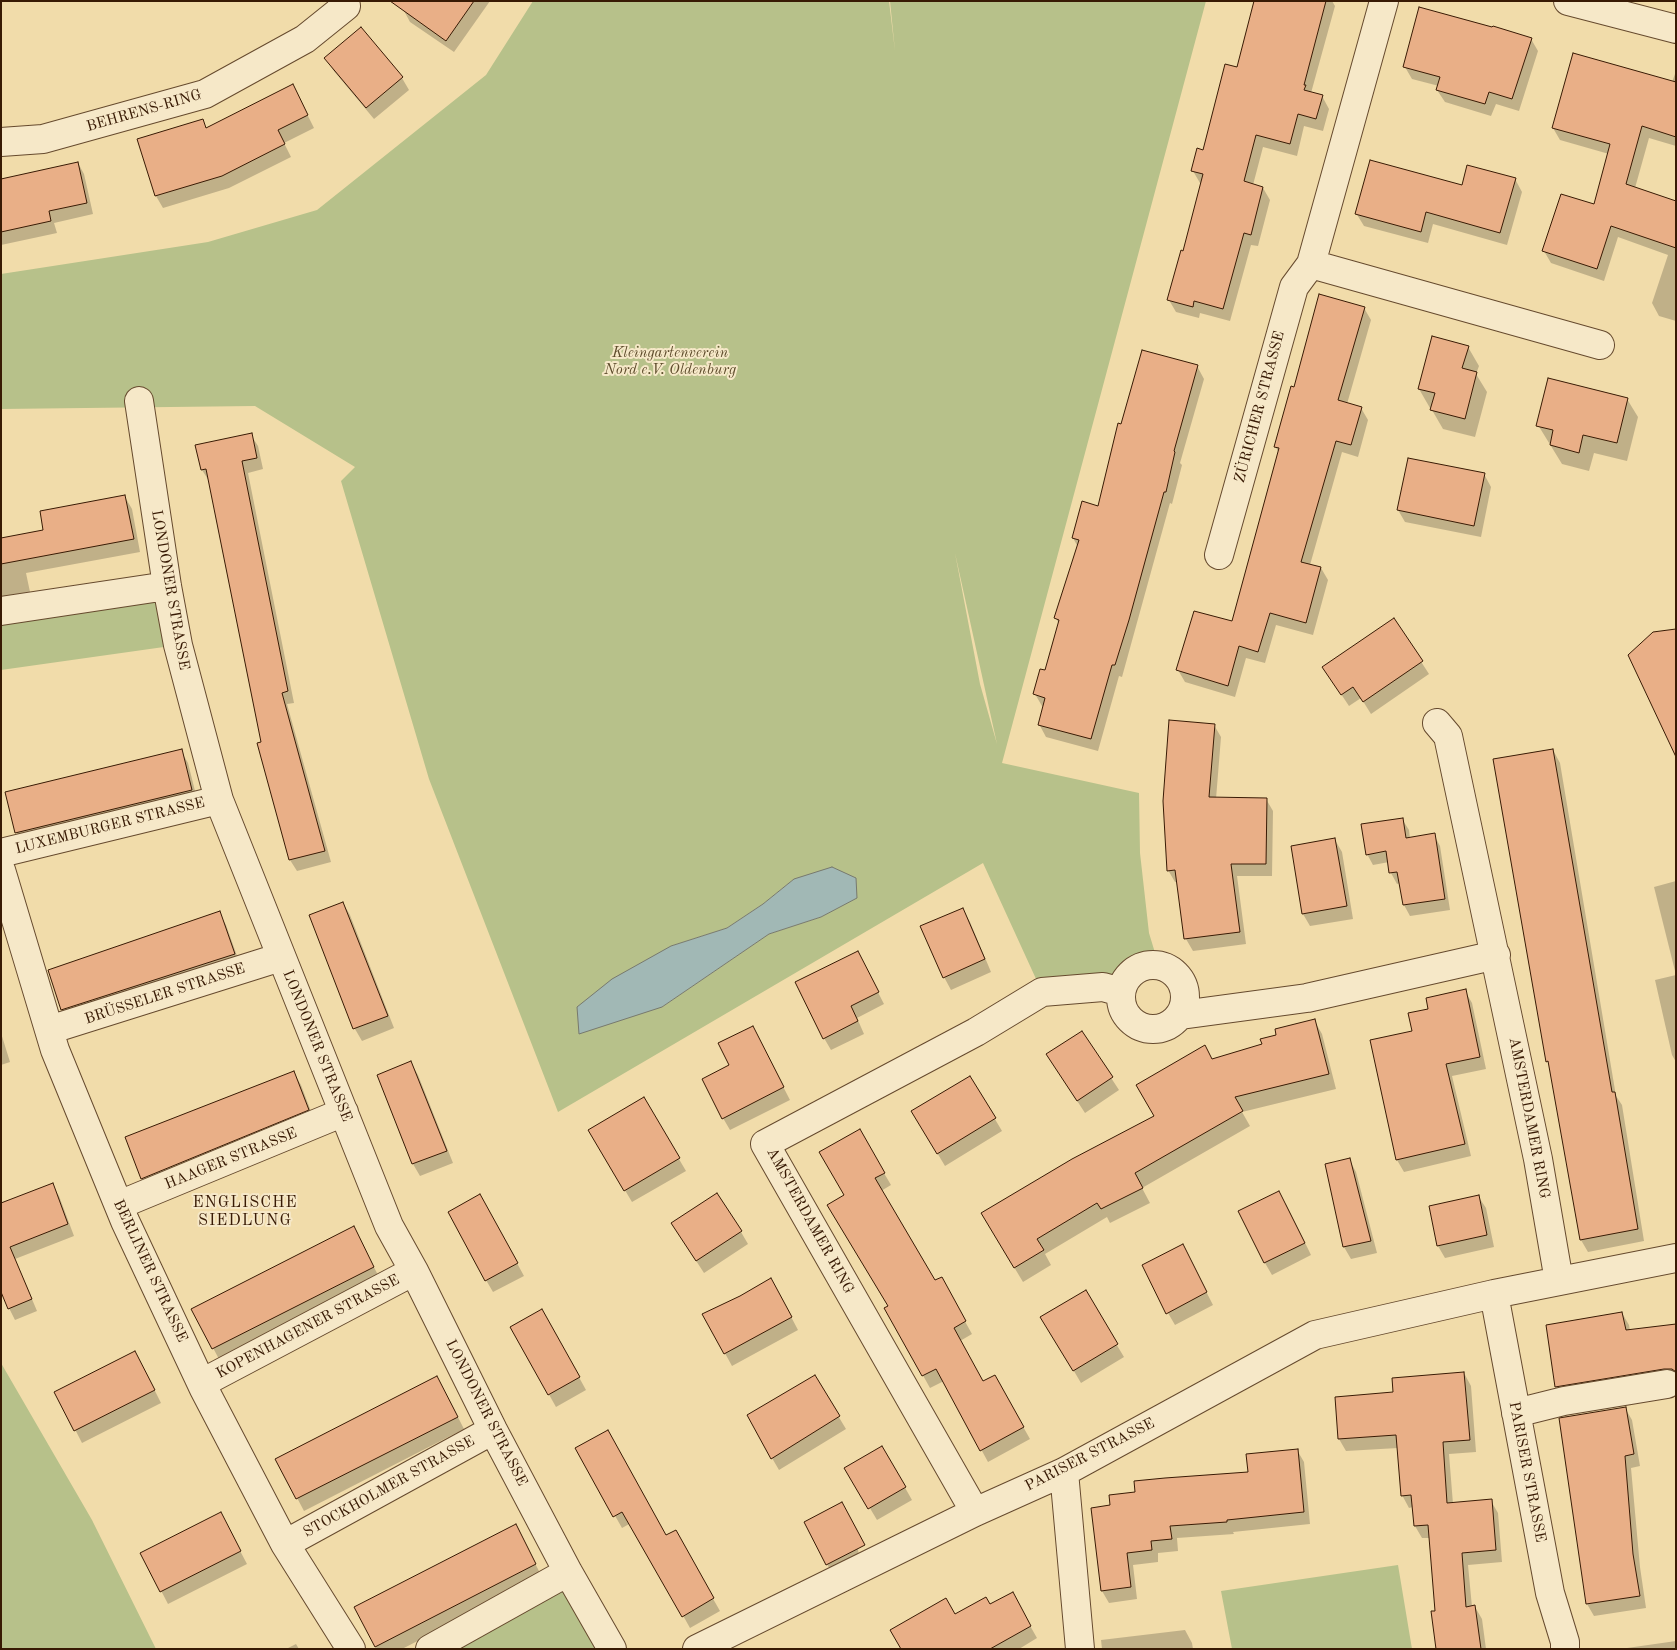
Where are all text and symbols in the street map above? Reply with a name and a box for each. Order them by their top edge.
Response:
street label: BEHRENS-RING [84,86,204,136]
street label: ZÜRICHER STRASSE [1231,329,1289,485]
park label: Kleingartenverein Nord e.V. Oldenburg [604,344,736,379]
street label: LONDONER STRASSE [147,509,193,671]
street label: LUXEMBURGER STRASSE [13,794,207,858]
street label: BRÜSSELER STRASSE [82,960,248,1028]
street label: LONDONER STRASSE [278,967,356,1125]
street label: AMSTERDAMER RING [1505,1036,1553,1200]
street label: HAAGER STRASSE [162,1124,300,1194]
street label: AMSTERDAMER RING [762,1145,858,1297]
district label: ENGLISCHE SIEDLUNG [191,1193,299,1231]
street label: BERLINER STRASSE [109,1197,191,1345]
street label: KOPENHAGENER STRASSE [213,1271,403,1383]
street label: LONDONER STRASSE [441,1337,531,1489]
street label: PARISER STRASSE [1505,1400,1549,1544]
street label: PARISER STRASSE [1022,1415,1158,1495]
street label: STOCKHOLMER STRASSE [300,1432,478,1542]

